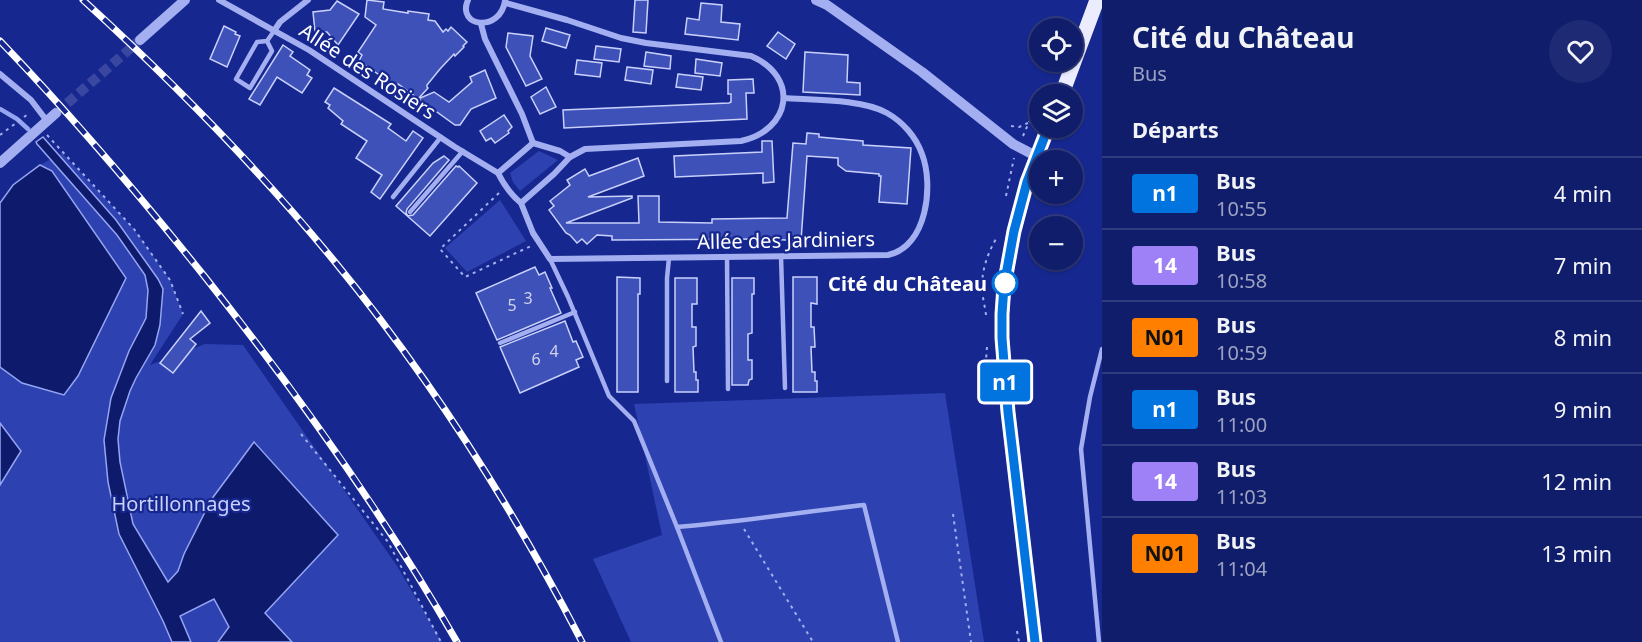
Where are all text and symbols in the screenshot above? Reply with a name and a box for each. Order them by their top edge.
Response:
street label: Allée des Rosiers [295,17,441,125]
map controls [1029,18,1083,270]
button: locate [1029,18,1083,72]
text: Cité du Château [1132,18,1354,56]
button: heart [1549,20,1612,83]
text: Bus [1132,60,1167,87]
button: layers [1029,84,1083,138]
text: Départs [1132,114,1219,144]
button: + [1029,150,1083,204]
text: Bus [1216,165,1256,195]
text: 4 min [1554,178,1612,208]
text: n1 [1152,179,1178,207]
text: 10:55 [1216,195,1267,222]
button: − [1029,216,1083,270]
street label: Allée des Jardiniers [697,225,875,255]
text: Bus [1216,237,1256,267]
text: 7 min [1554,250,1612,280]
text: 14 [1153,251,1177,279]
text: 10:58 [1216,267,1267,294]
place label: Cité du Château [828,270,987,297]
marker: Cité du Château [992,270,1018,296]
house number: 3 [523,287,533,309]
house number: 5 [507,294,517,316]
text: Bus [1216,309,1256,339]
text: 8 min [1554,322,1612,352]
text: N01 [1144,323,1186,351]
text: 10:59 [1216,339,1267,366]
house number: 4 [549,340,559,362]
house number: 6 [531,348,541,370]
line badge: n1 [978,362,1032,401]
text: n1 [992,368,1018,396]
text: Bus [1216,381,1256,411]
text: 9 min [1554,394,1612,424]
text: n1 [1152,395,1178,423]
text: 11:00 [1216,411,1267,438]
text: Bus [1216,453,1256,483]
text: 12 min [1541,466,1612,496]
text: 14 [1153,467,1177,495]
text: 11:03 [1216,483,1267,510]
park label: Hortillonnages [111,490,251,517]
text: Bus [1216,525,1256,555]
text: 13 min [1541,538,1612,568]
text: N01 [1144,539,1186,567]
text: 11:04 [1216,555,1267,582]

